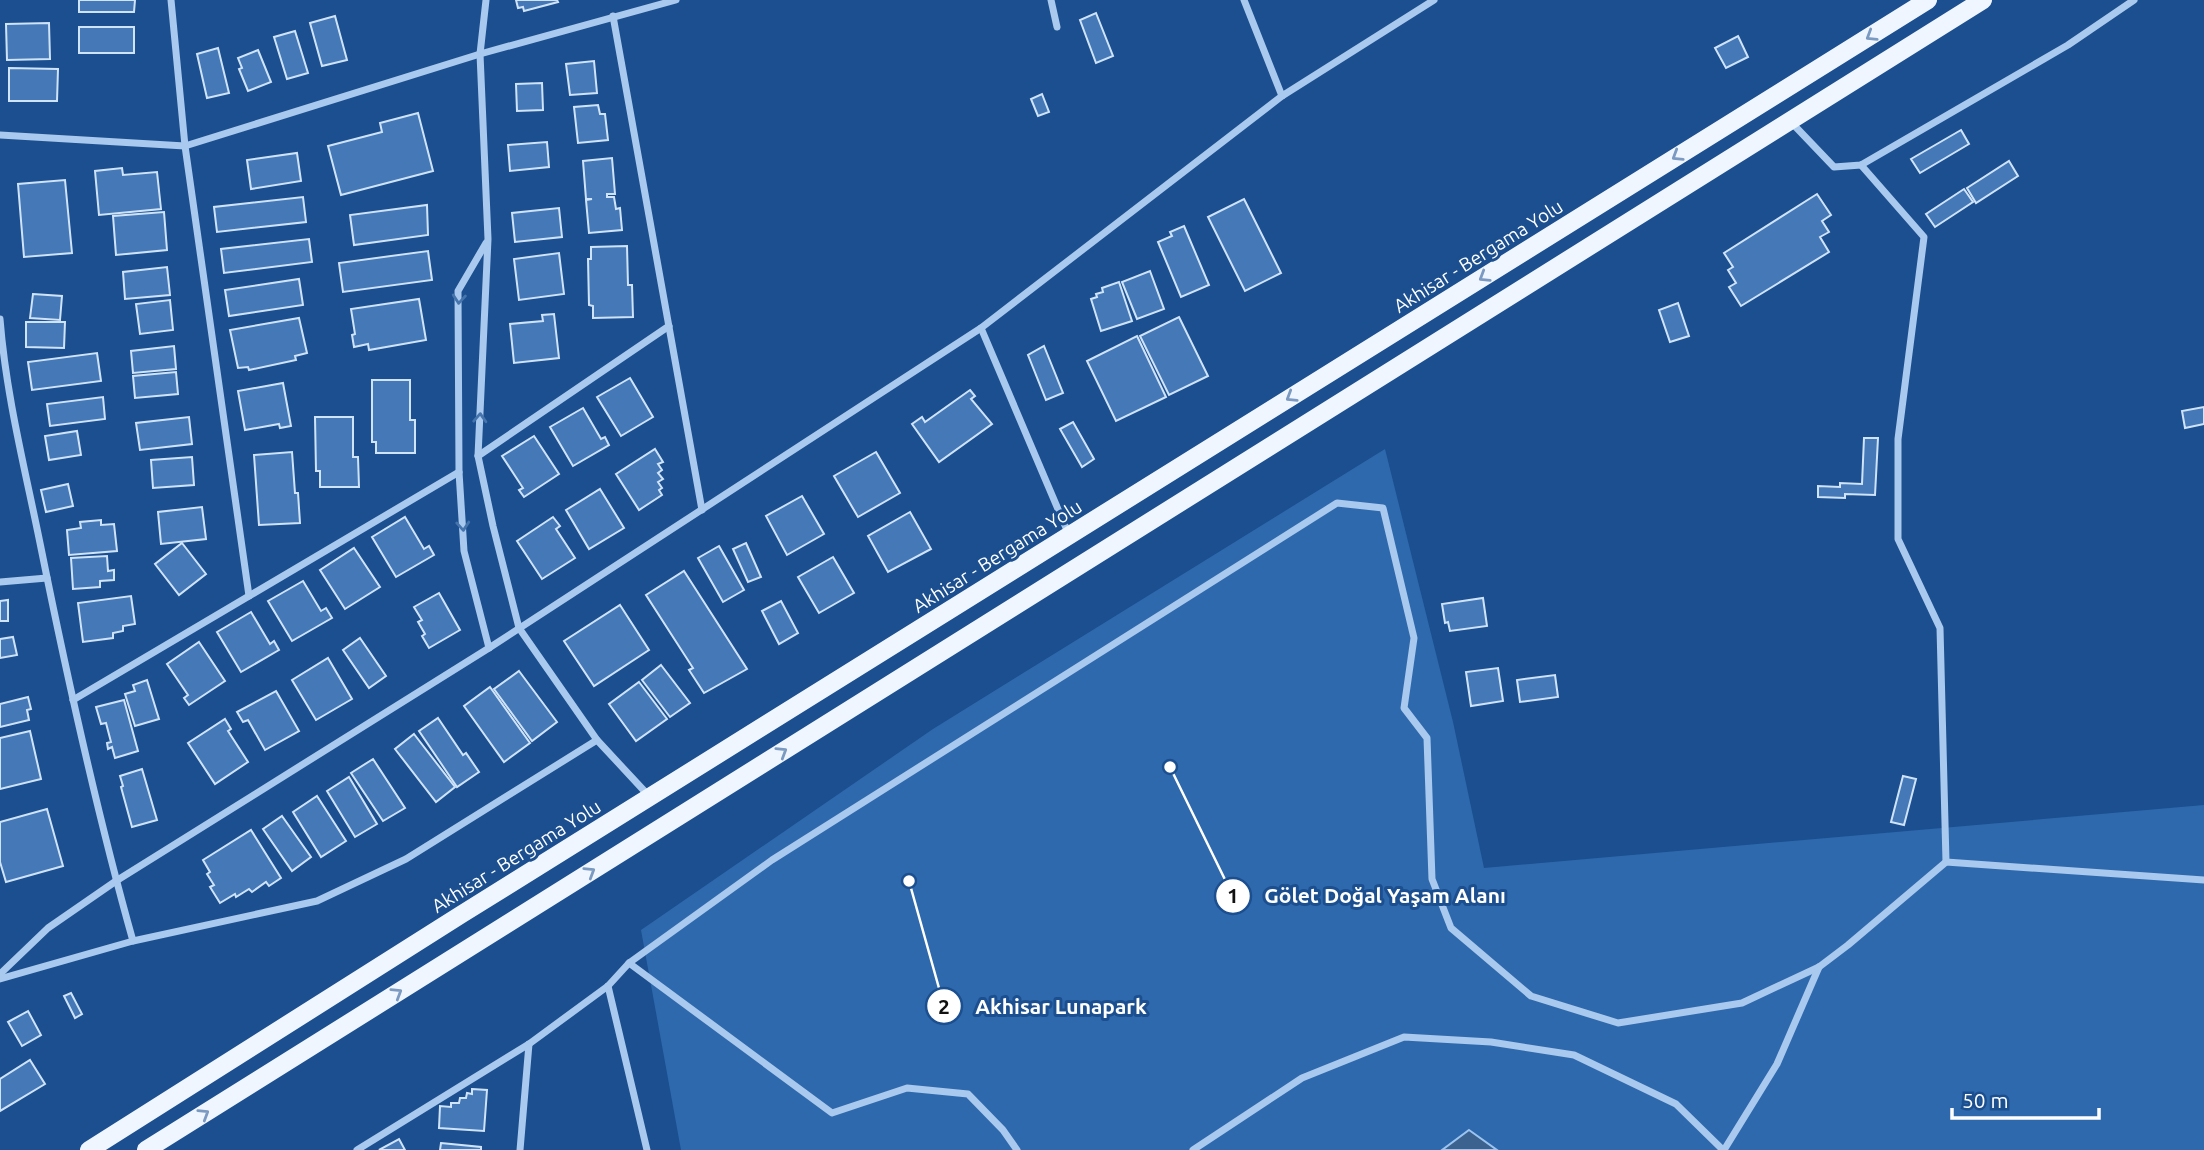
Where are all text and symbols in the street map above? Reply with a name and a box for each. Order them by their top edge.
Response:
one-way arrow [1865,28,1878,41]
one-way arrow [1672,148,1685,161]
street label: Akhisar - Bergama Yolu [1390,195,1566,317]
one-way arrow [1479,268,1492,281]
one-way arrow [452,294,467,305]
one-way arrow [1286,389,1299,402]
one-way arrow [473,412,488,423]
street label: Akhisar - Bergama Yolu [909,495,1085,617]
one-way arrow [455,521,470,532]
one-way arrow [775,747,788,760]
street label: Akhisar - Bergama Yolu [428,795,604,917]
one-way arrow [582,868,595,881]
callout: Gölet Doğal Yaşam Alanı [1216,875,1520,917]
text: 1 [1227,883,1239,907]
text: Gölet Doğal Yaşam Alanı [1264,883,1506,907]
callout: Akhisar Lunapark [926,985,1161,1027]
one-way arrow [389,989,402,1002]
text: 2 [938,994,950,1018]
text: Akhisar Lunapark [975,994,1147,1018]
scale bar [1952,1076,2099,1120]
text: 50 m [1962,1088,2009,1112]
one-way arrow [196,1109,209,1122]

